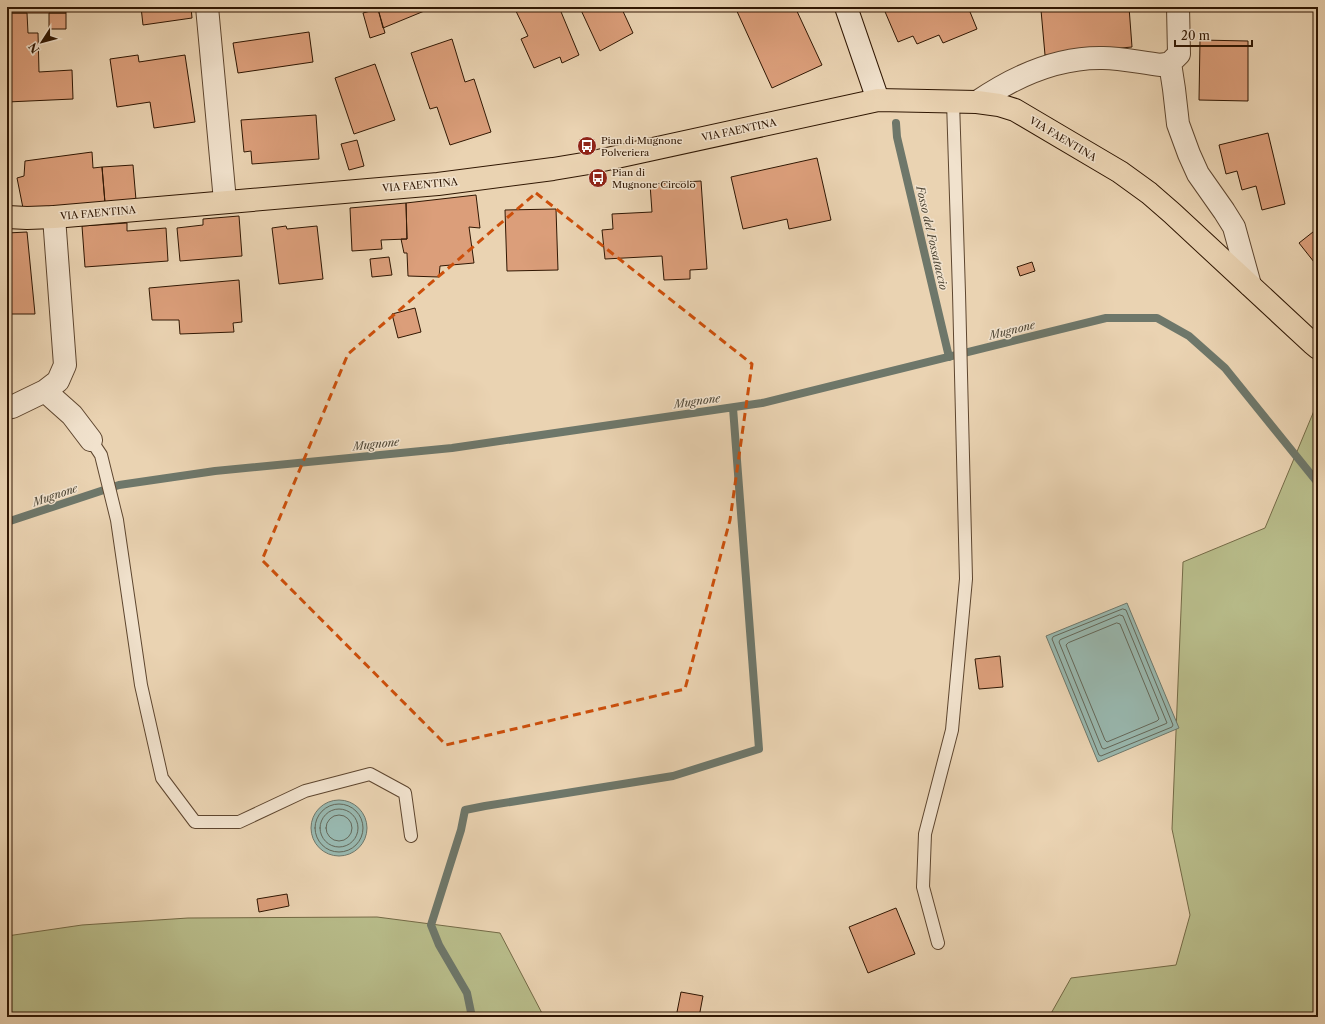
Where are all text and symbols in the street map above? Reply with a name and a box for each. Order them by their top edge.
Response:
north arrow [22,22,62,62]
scale bar [1175,22,1252,48]
text: 20 m [1181,28,1210,43]
text: N [25,40,42,56]
street label: VIA FAENTINA [1026,113,1099,164]
street label: VIA FAENTINA [699,116,778,144]
place label: Pian di Mugnone Polveriera [601,134,683,159]
bus stop icon: Pian di Mugnone Polveriera [576,135,598,157]
place label: Pian di Mugnone Circolo [612,166,696,191]
bus stop icon: Pian di Mugnone Circolo [587,167,609,189]
street label: VIA FAENTINA [381,175,459,195]
water label: Fosso del Fossataccio [913,184,951,291]
street label: VIA FAENTINA [59,203,137,223]
water label: Mugnone [986,317,1037,343]
water label: Mugnone [671,391,722,411]
water label: Mugnone [350,435,401,454]
water label: Mugnone [29,481,80,510]

